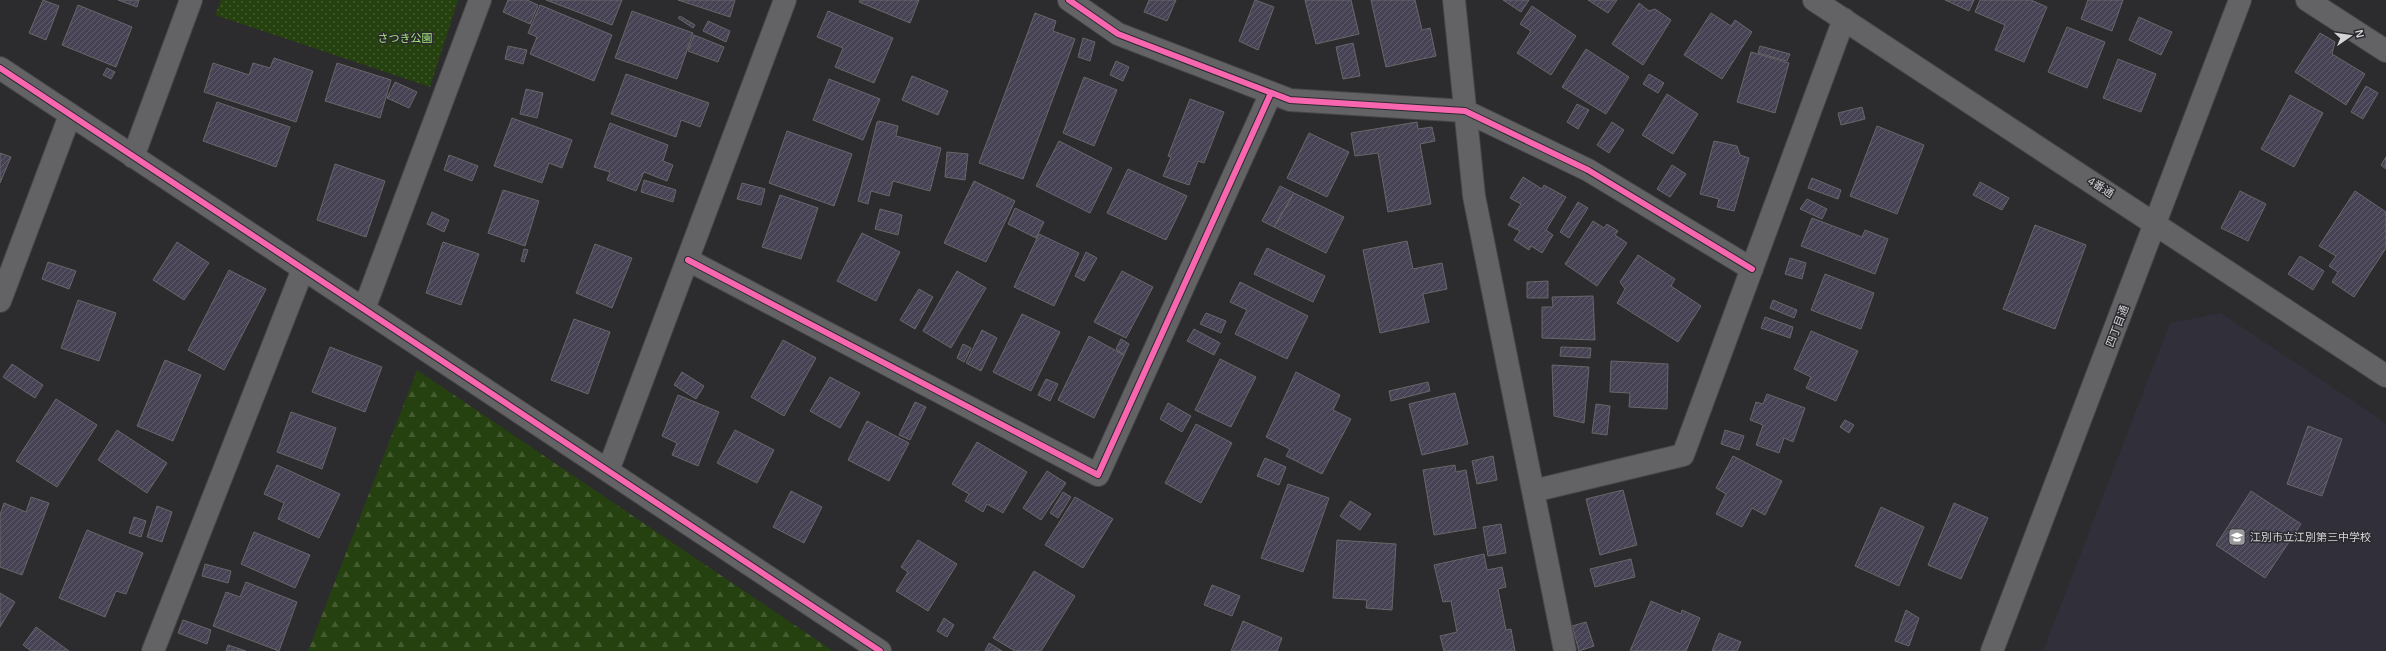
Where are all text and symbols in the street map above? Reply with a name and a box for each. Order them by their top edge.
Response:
north arrow [2330,16,2370,56]
text: N [2353,29,2366,39]
park label: さつき公園 [378,32,433,44]
street label: 4番通 [2086,174,2116,200]
street label: 四丁目通 [2104,303,2130,349]
school or university icon: 江別市立江別第三中学校 [2227,527,2247,547]
place label: 江別市立江別第三中学校 [2250,531,2371,543]

